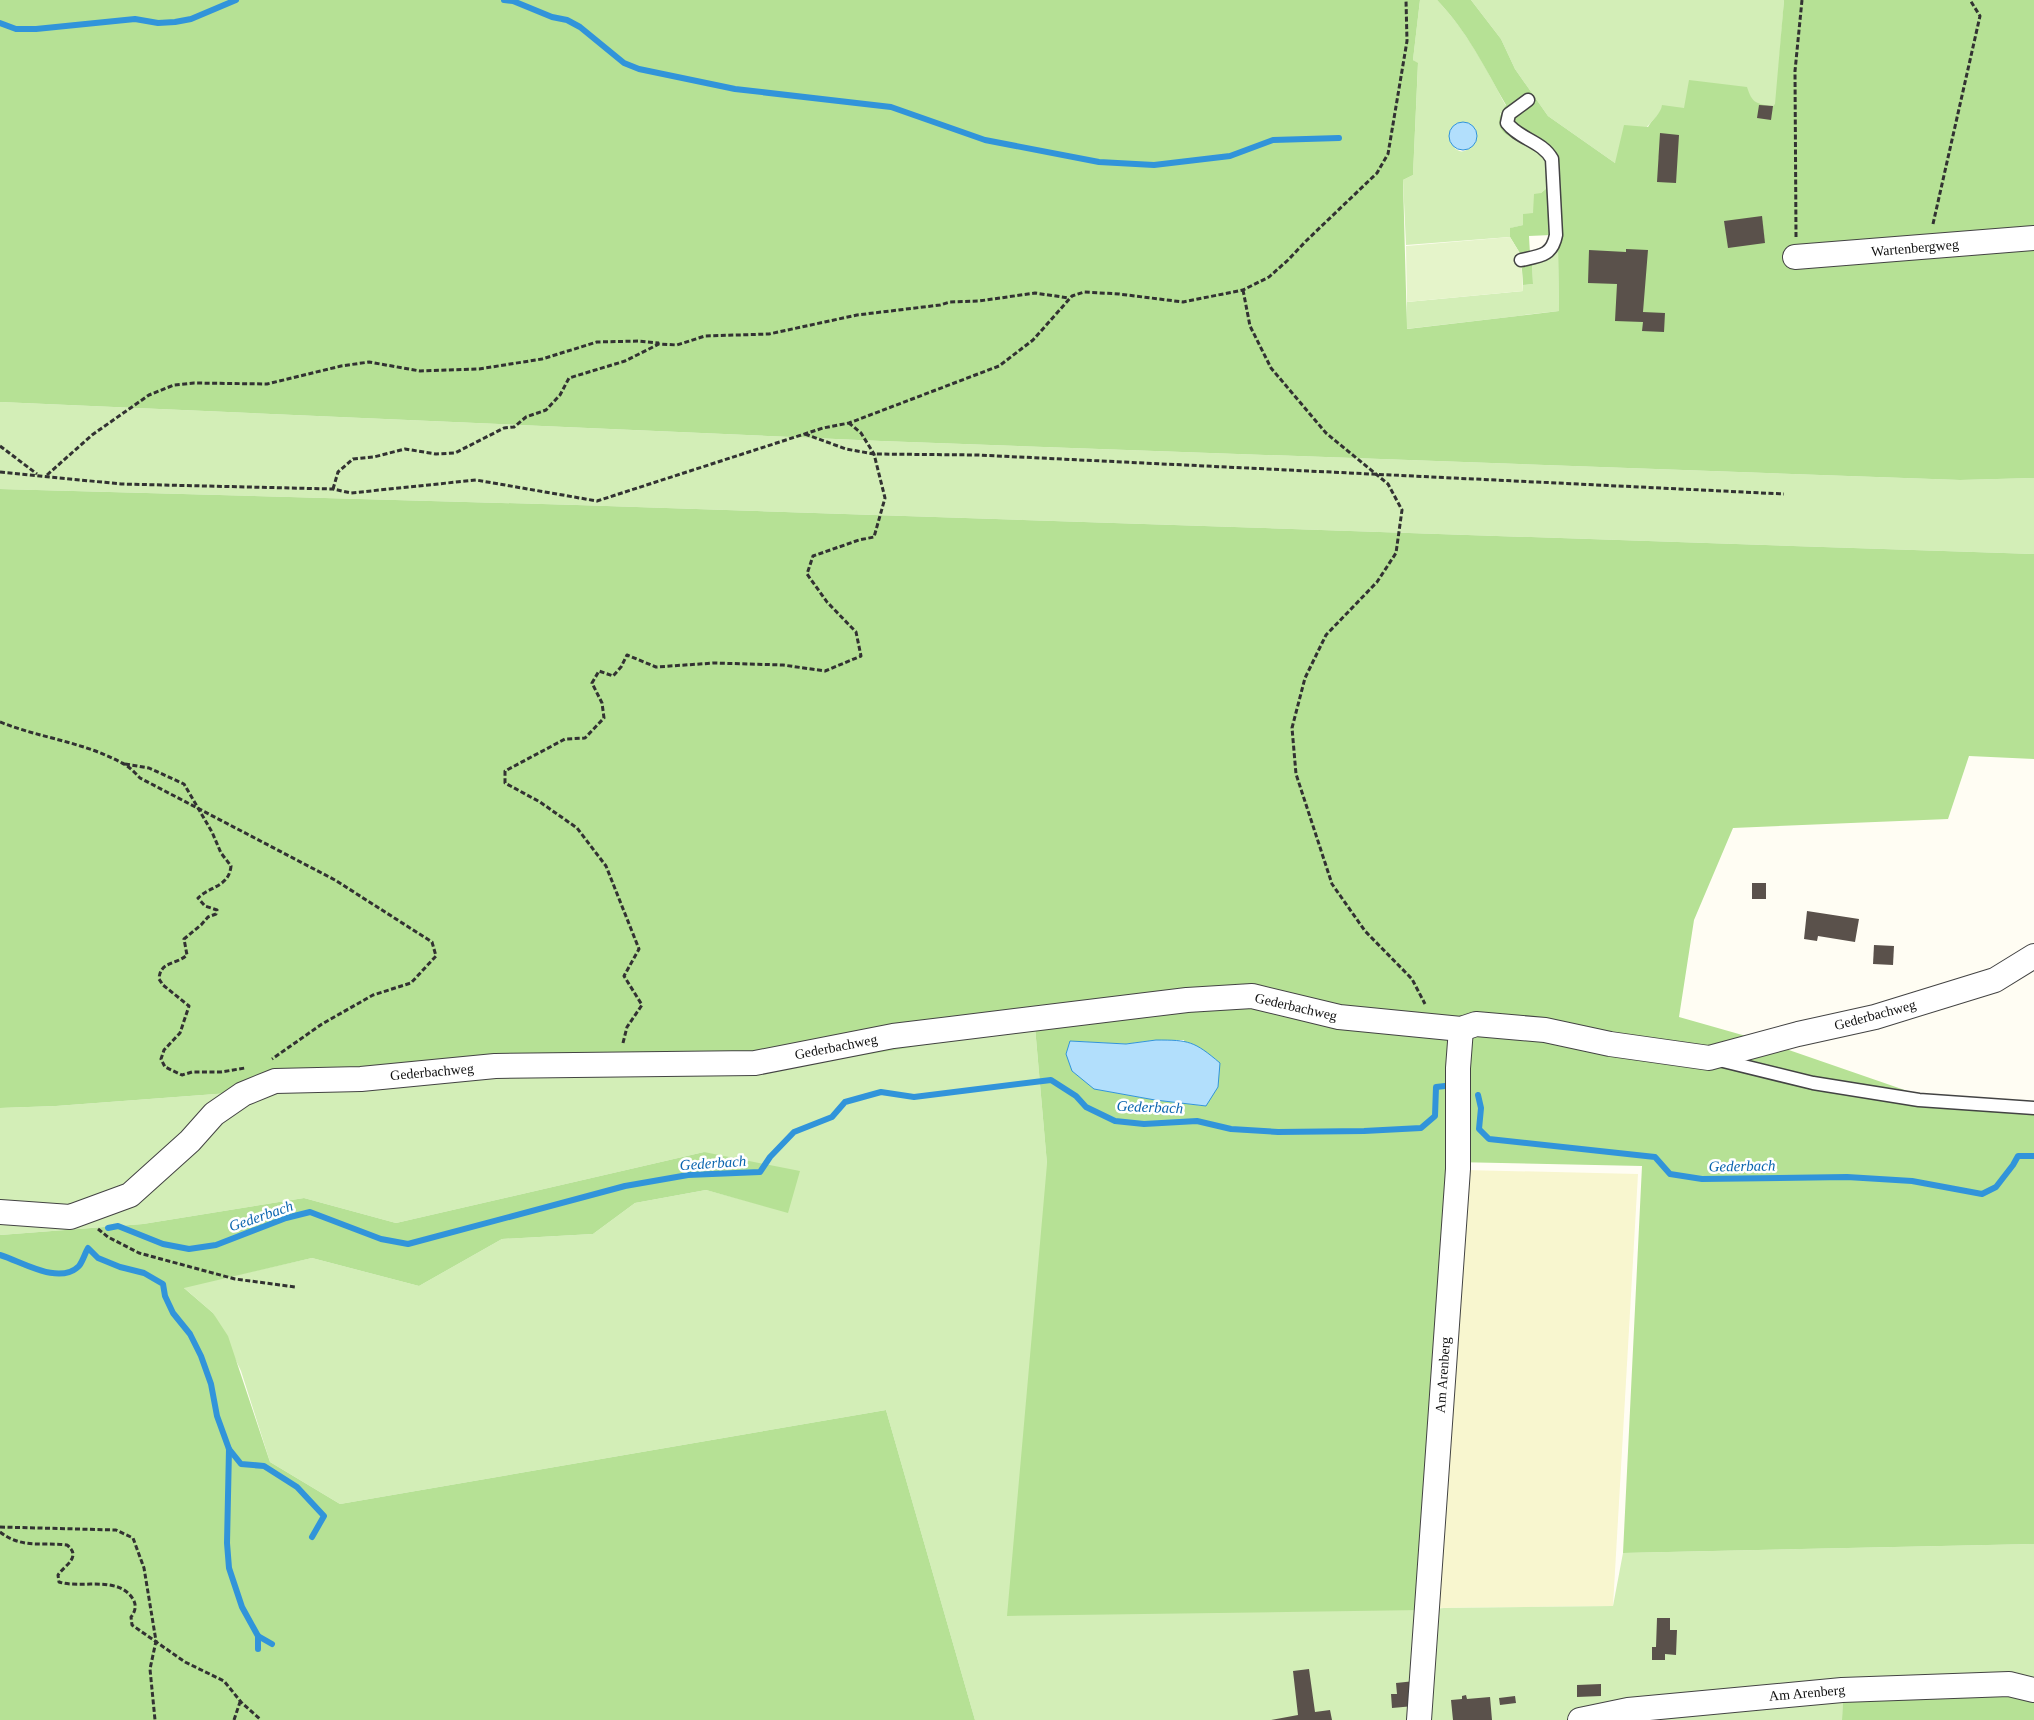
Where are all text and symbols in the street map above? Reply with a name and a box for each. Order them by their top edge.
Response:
street label: Wartenbergweg [1870,237,1960,259]
street label: Gederbachweg [1253,990,1339,1024]
street label: Gederbachweg [1833,997,1917,1033]
street label: Gederbachweg [793,1032,879,1062]
street label: Gederbachweg [390,1061,474,1083]
water label: Gederbach [1116,1098,1184,1116]
water label: Gederbach [679,1153,747,1173]
water label: Gederbach [1709,1157,1775,1175]
water label: Gederbach [227,1198,295,1234]
street label: Am Arenberg [1433,1336,1453,1414]
street label: Am Arenberg [1768,1682,1846,1704]

